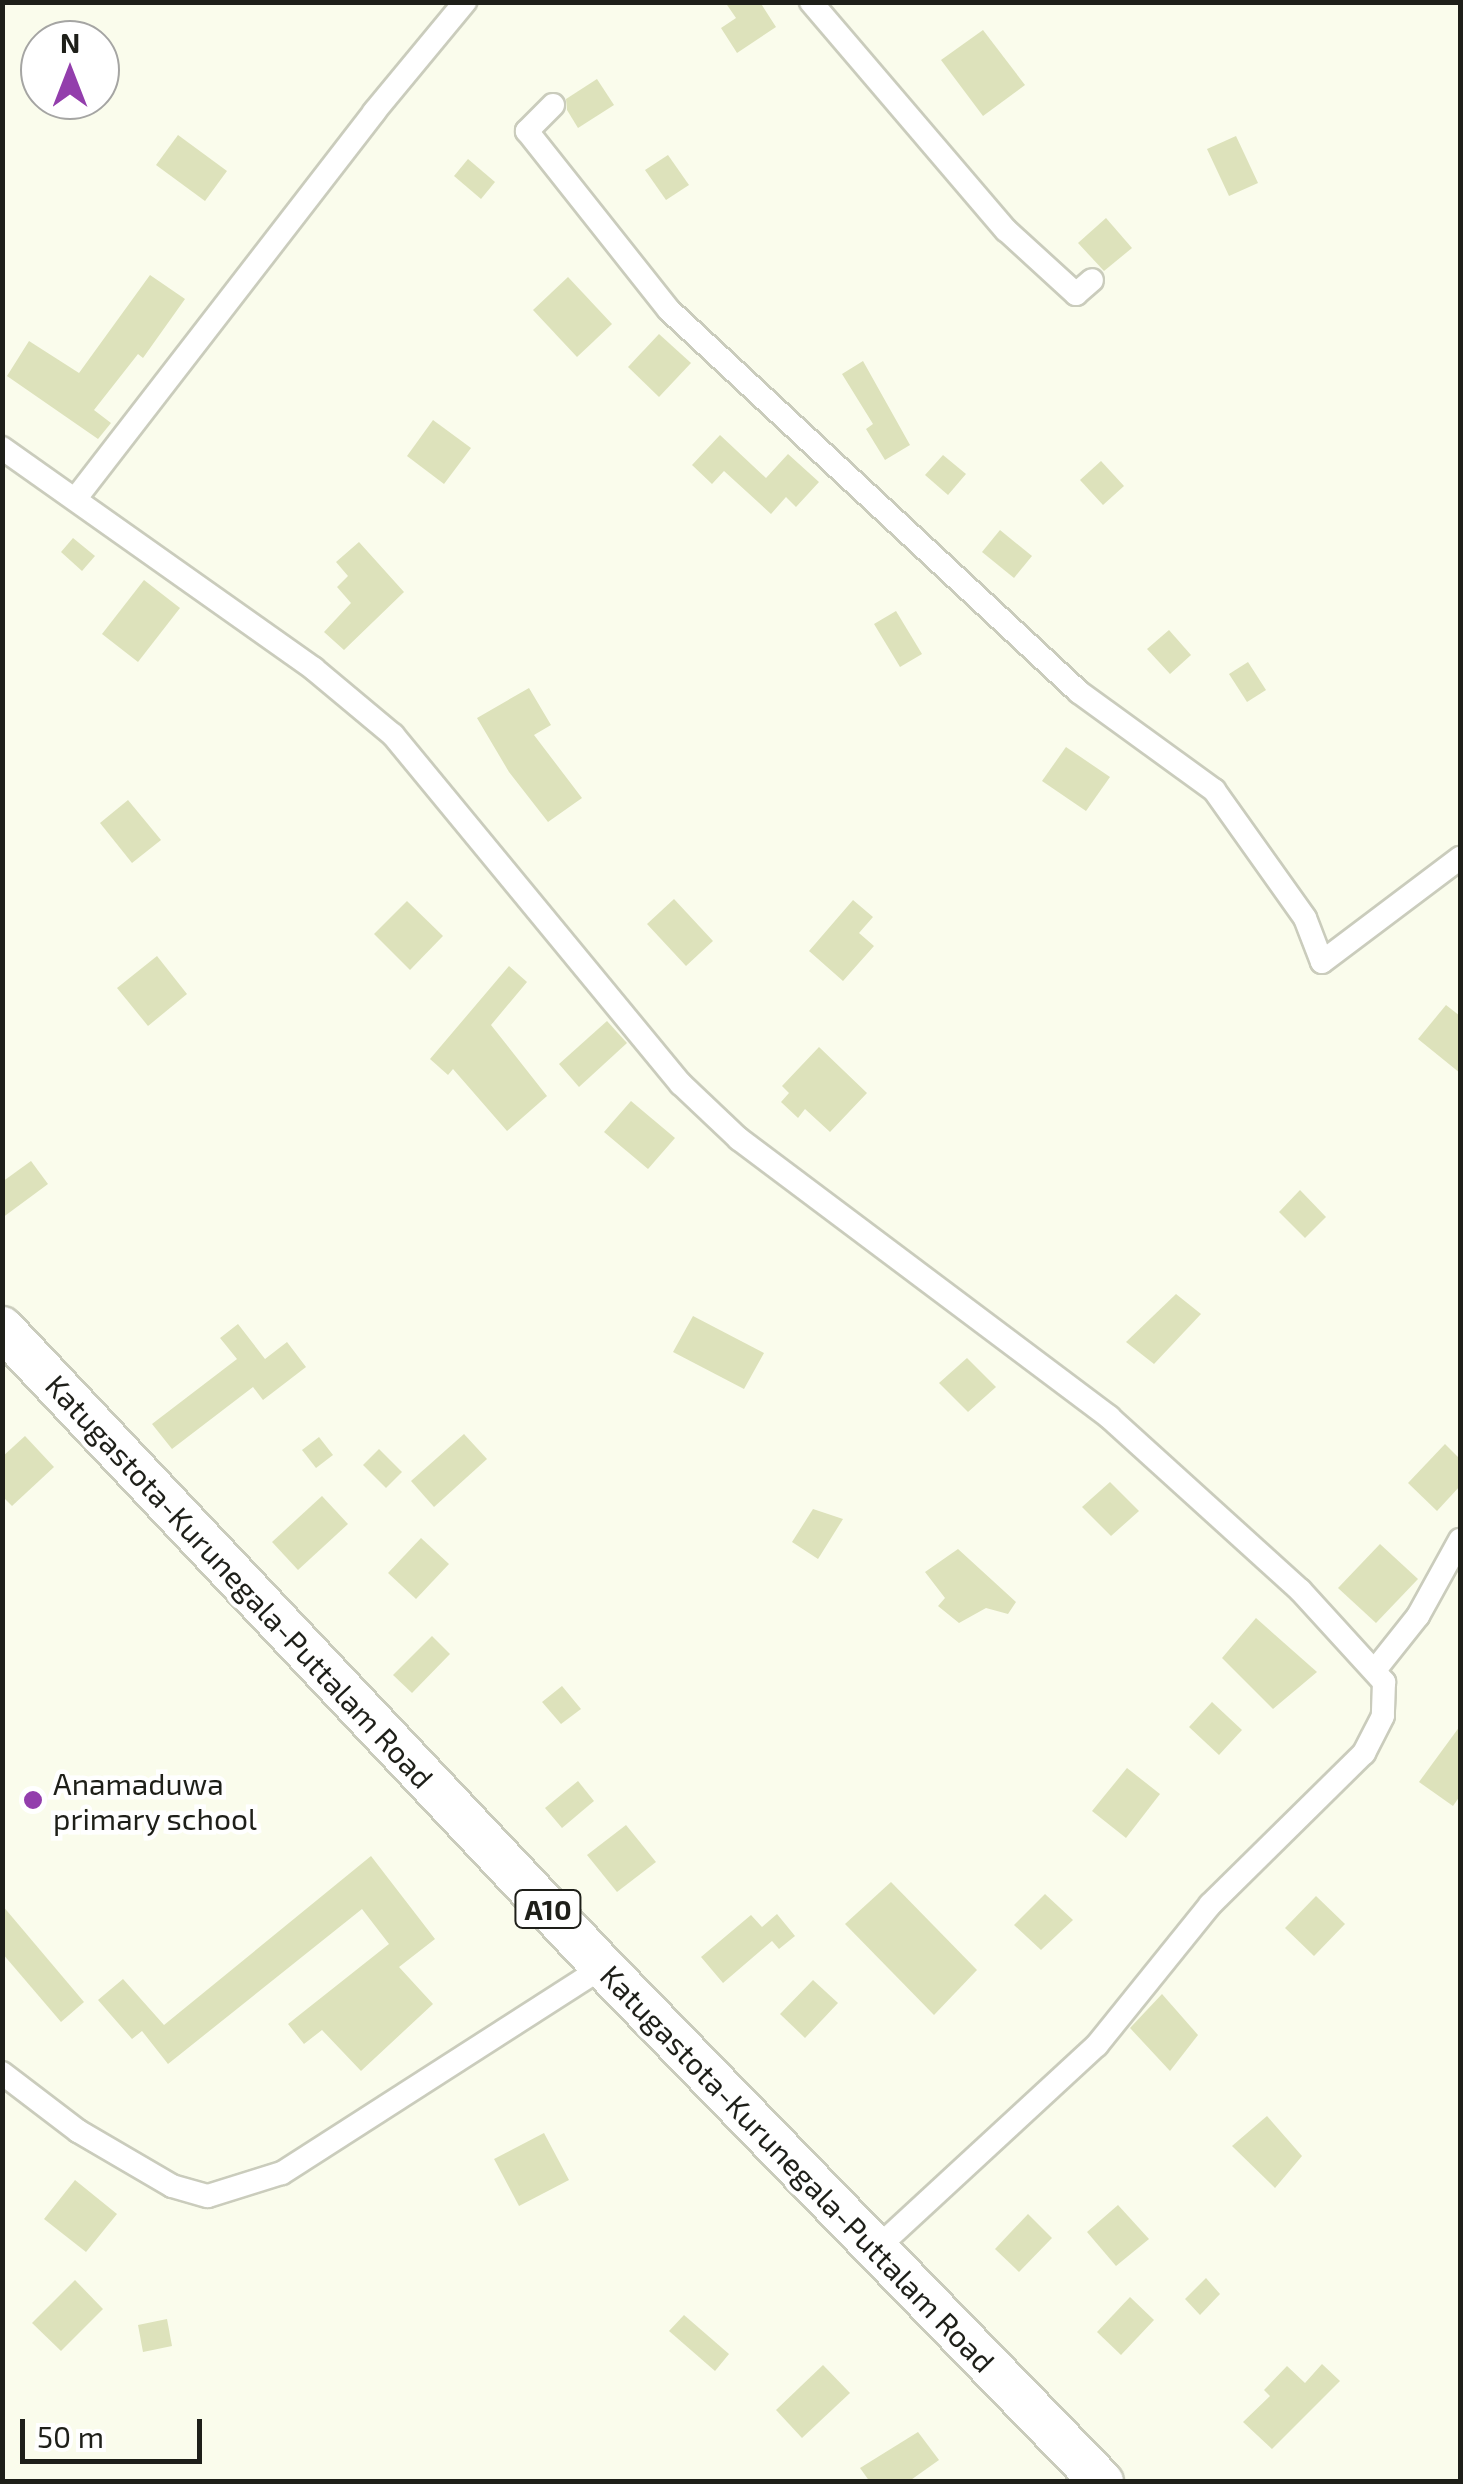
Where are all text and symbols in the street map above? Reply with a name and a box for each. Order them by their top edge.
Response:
north arrow [20,20,120,120]
text: N [60,25,80,59]
street label: Katugastota-Kurunegala-Puttalam Road [39,1367,441,1795]
place label: Anamaduwa primary school [53,1765,258,1836]
marker: Anamaduwa primary school [22,1789,44,1811]
road number: A10 [513,1886,583,1932]
street label: Katugastota-Kurunegala-Puttalam Road [593,1957,1003,2379]
scale bar [25,2399,208,2461]
text: 50 m [37,2418,104,2454]

